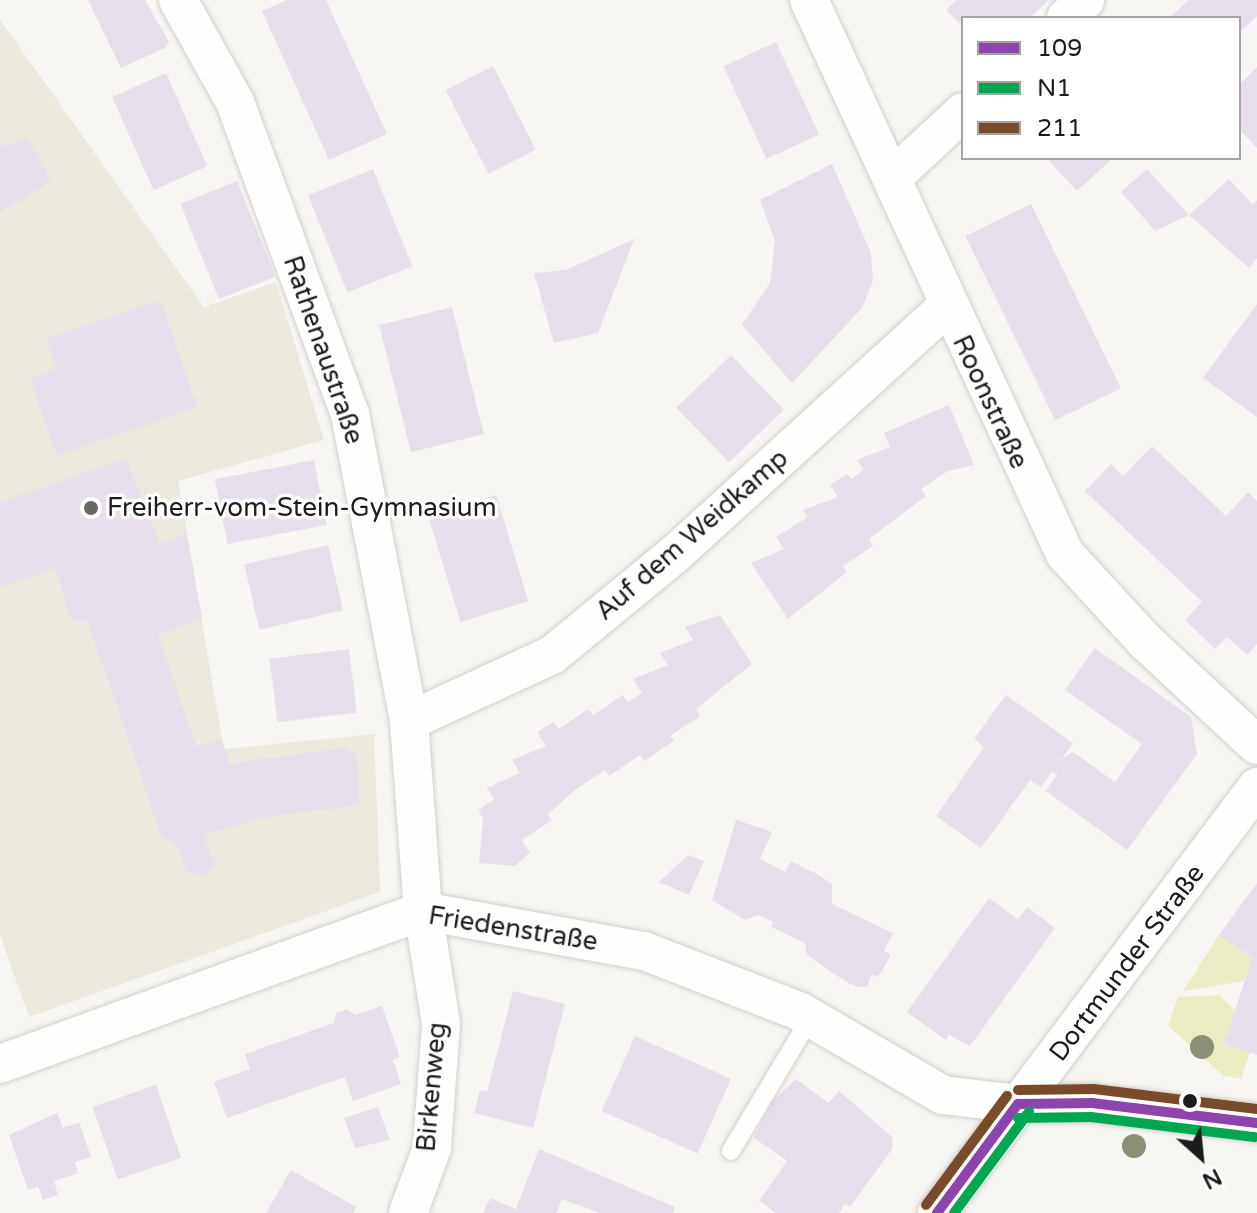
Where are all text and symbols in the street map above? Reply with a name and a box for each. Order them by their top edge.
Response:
legend [961,16,1241,160]
text: 109 [1037,34,1082,63]
text: N1 [1037,74,1071,103]
text: 211 [1037,114,1082,143]
street label: Rathenaustraße [276,252,370,448]
street label: Roonstraße [946,330,1034,474]
street label: Auf dem Weidkamp [589,443,795,627]
place label: Freiherr-vom-Stein-Gymnasium [107,492,497,524]
marker: Freiherr-vom-Stein-Gymnasium [82,499,100,517]
street label: Dortmunder Straße [1043,858,1211,1068]
street label: Friedenstraße [426,900,600,958]
street label: Birkenweg [411,1021,453,1153]
unlabelled marker [1182,1093,1198,1109]
north arrow [1161,1117,1241,1197]
text: N [1198,1163,1226,1194]

